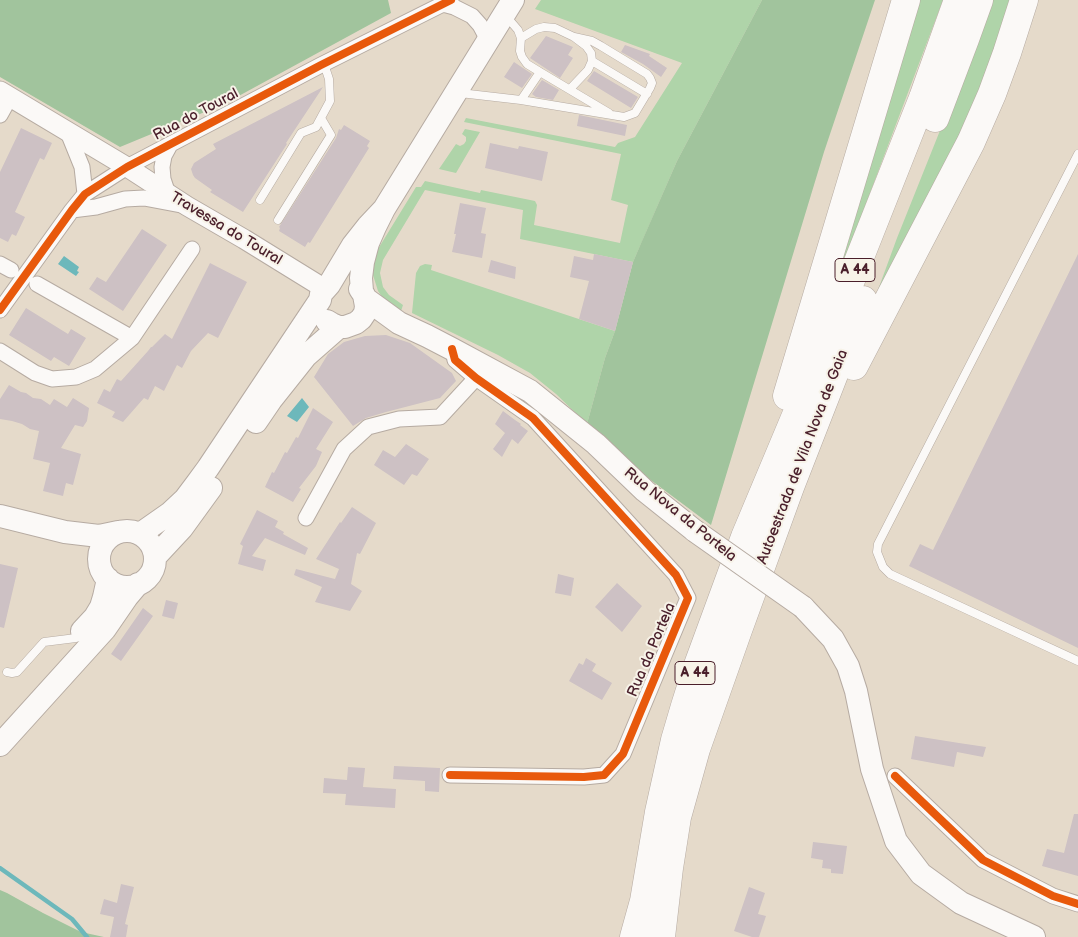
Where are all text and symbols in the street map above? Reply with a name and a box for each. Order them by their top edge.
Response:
street label: Rua do Toural [150,85,242,145]
street label: Travessa do Toural [167,188,285,270]
road number: A 44 [835,258,875,282]
street label: Autoestrada de Vila Nova de Gaia [754,347,852,567]
street label: Rua Nova da Portela [620,464,740,566]
street label: Rua da Portela [624,600,680,700]
road number: A 44 [675,661,715,684]

